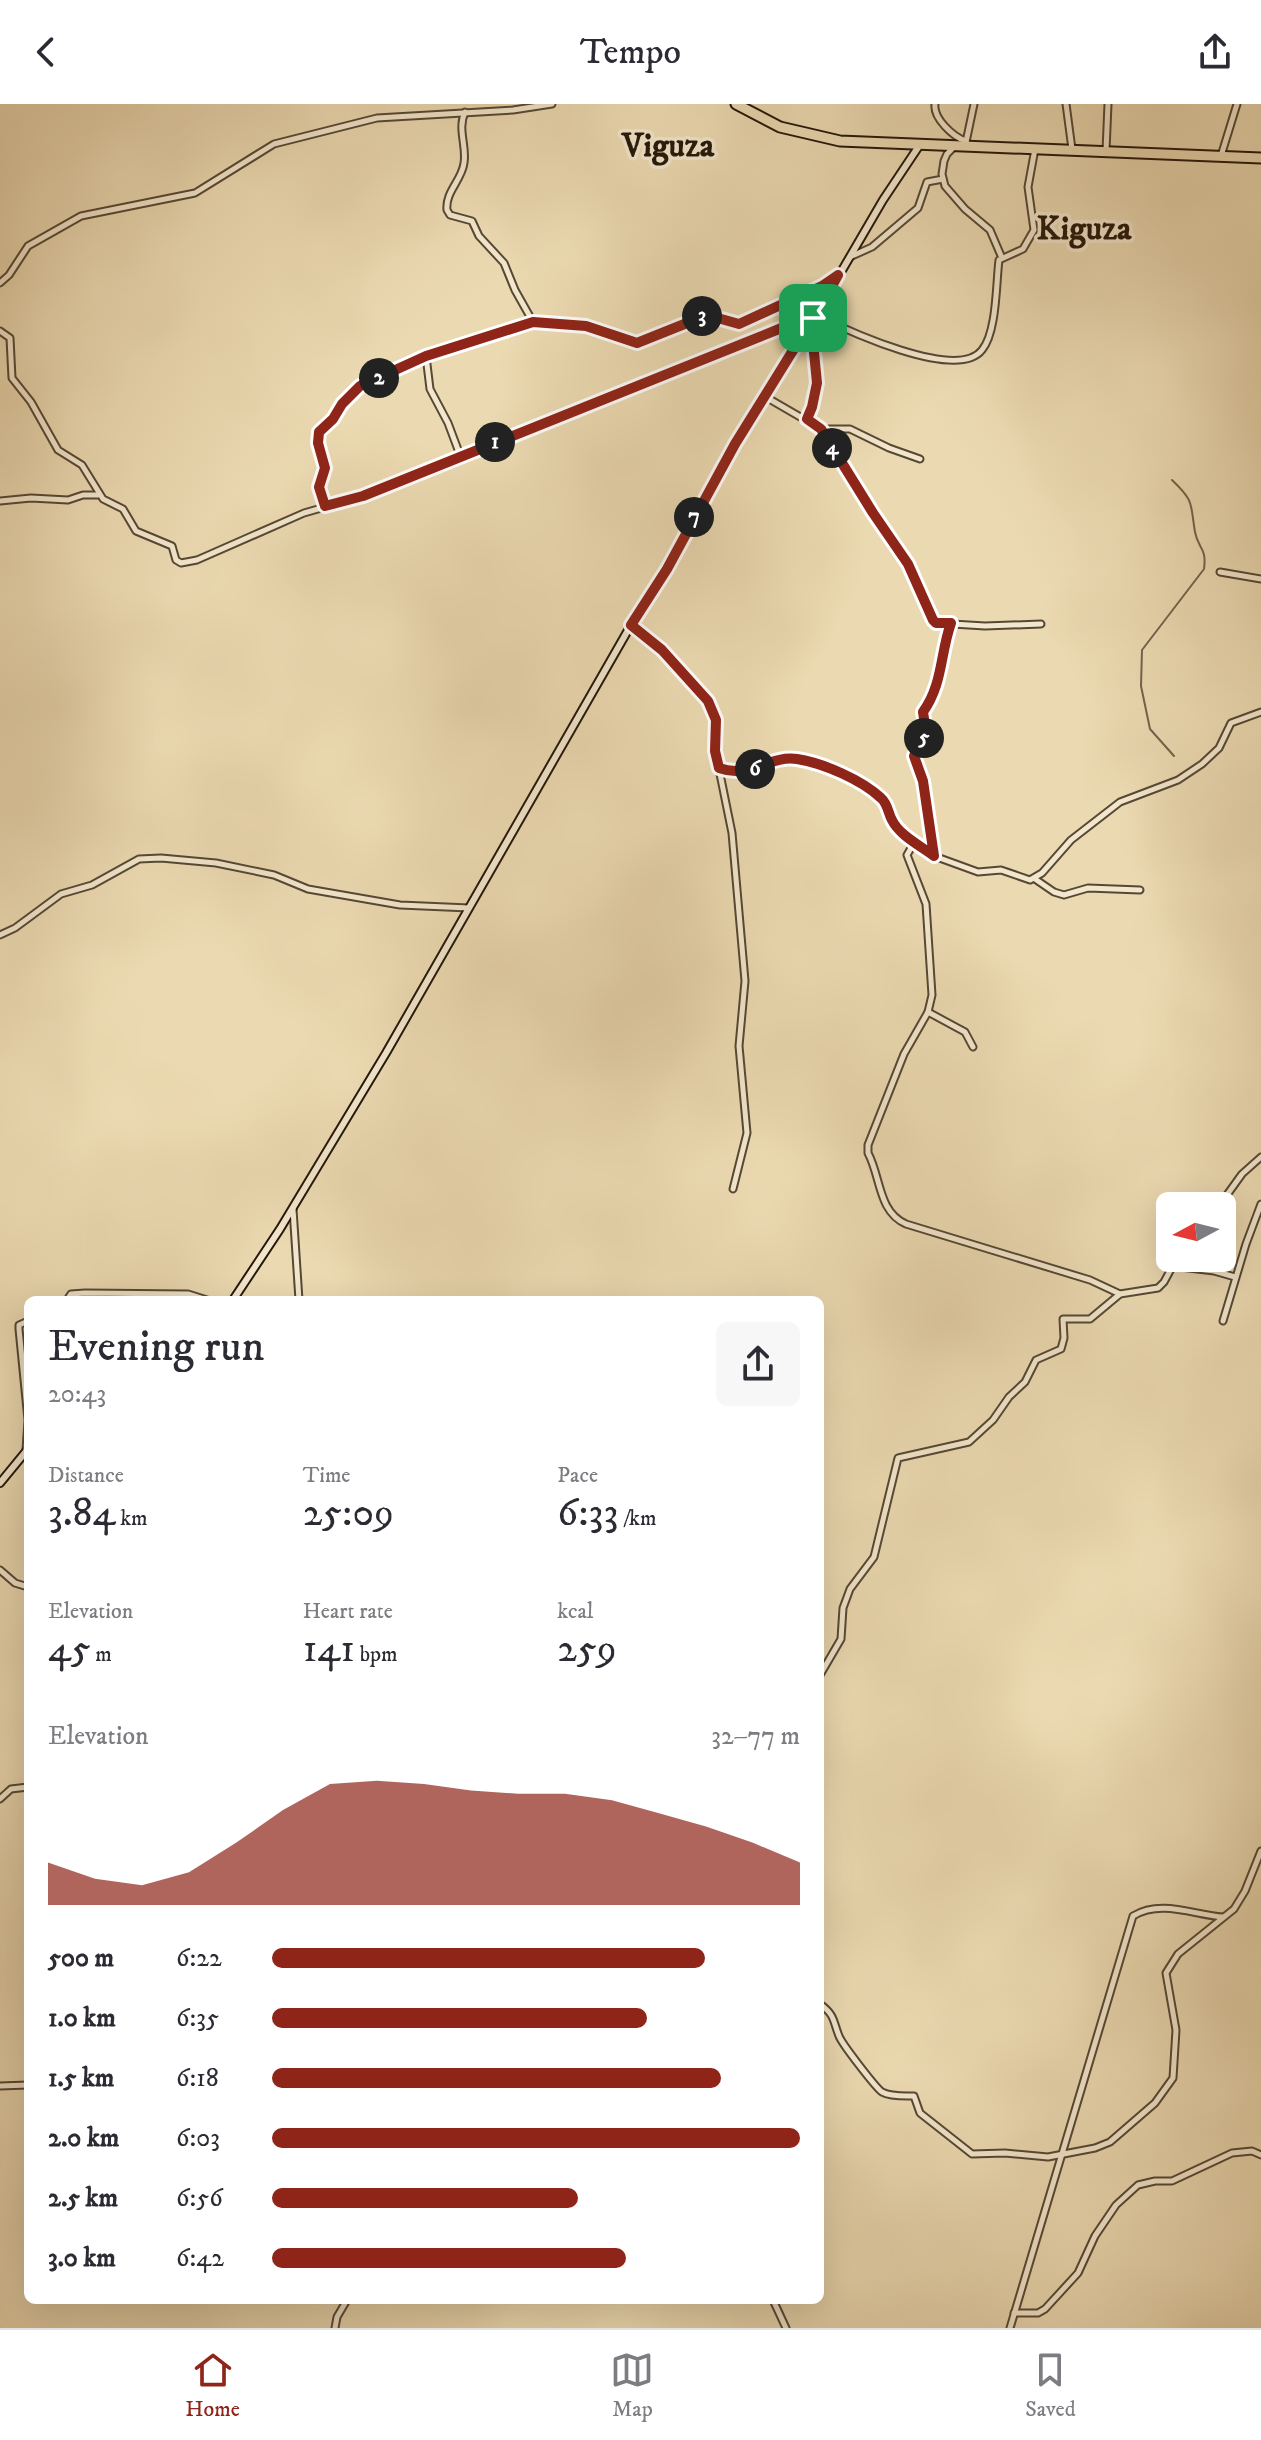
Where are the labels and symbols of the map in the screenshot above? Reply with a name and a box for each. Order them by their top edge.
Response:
district label: Viguza [620,125,715,167]
district label: Kiguza [1037,208,1132,250]
pin [779,284,847,352]
pin: 3 [682,296,722,336]
pin: 2 [359,358,399,398]
pin: 1 [475,422,515,462]
pin: 4 [812,428,852,468]
pin: 7 [674,497,714,537]
pin: 5 [904,718,944,758]
pin: 6 [735,749,775,789]
north arrow [1156,1192,1236,1272]

